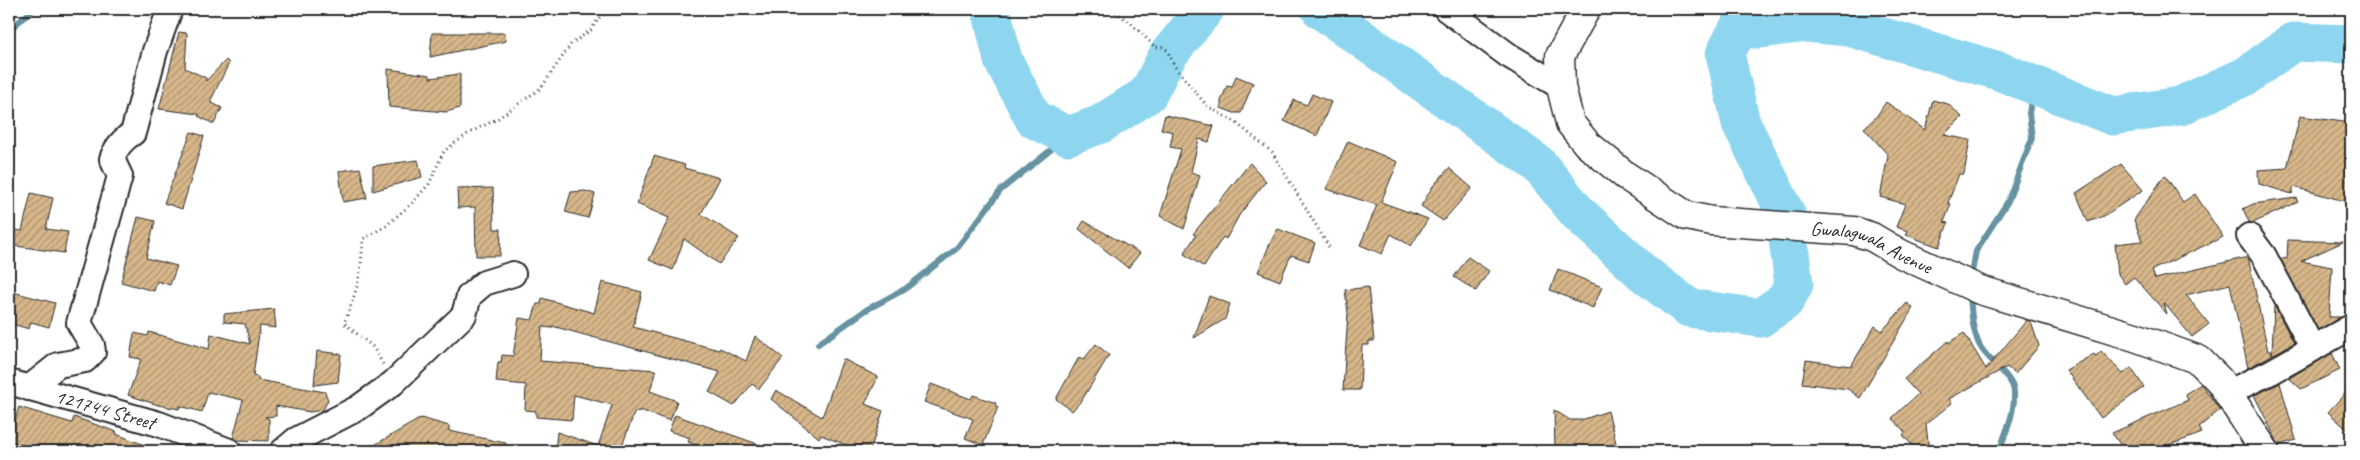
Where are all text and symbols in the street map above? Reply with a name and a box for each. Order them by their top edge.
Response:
street label: Gwalagwala Avenue [1810,216,1937,280]
street label: 121744 Street [52,384,161,436]

